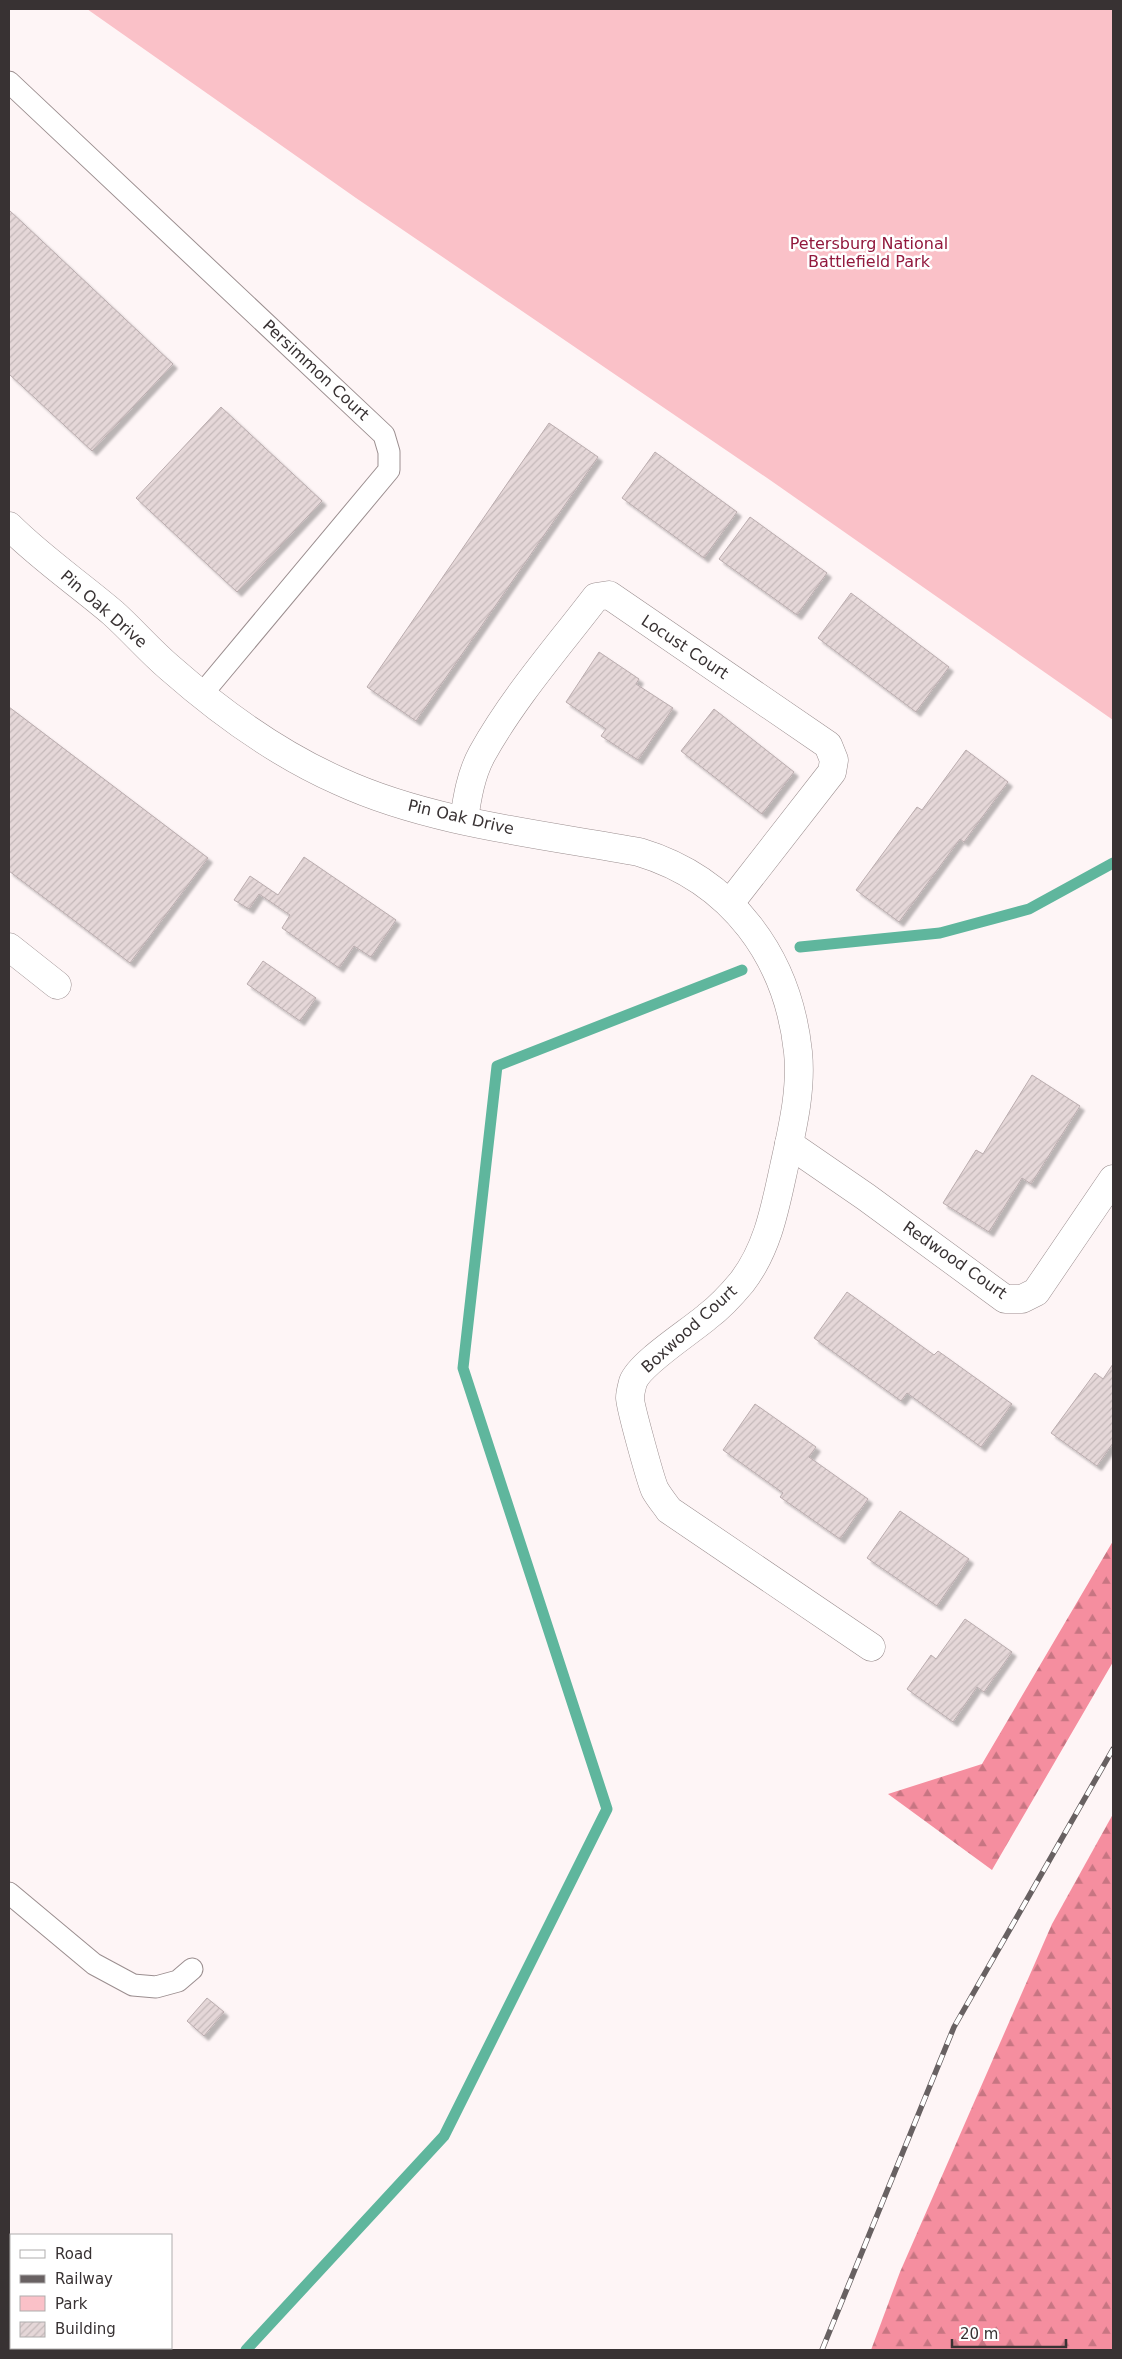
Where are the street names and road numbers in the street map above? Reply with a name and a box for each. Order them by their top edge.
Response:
street label: Persimmon Court [259,316,373,424]
street label: Pin Oak Drive [57,566,151,652]
street label: Locust Court [638,611,732,683]
street label: Pin Oak Drive [406,796,516,838]
street label: Redwood Court [899,1217,1011,1303]
street label: Boxwood Court [637,1281,741,1377]

